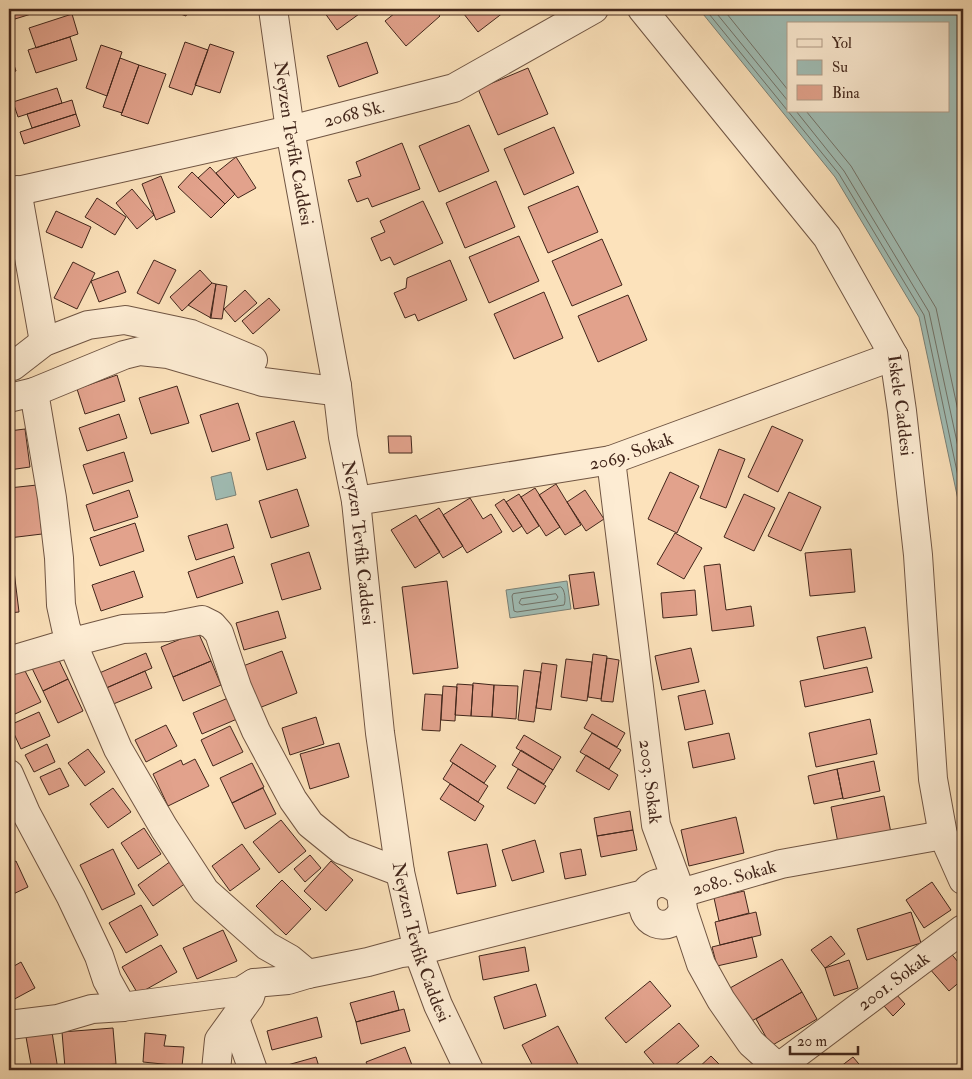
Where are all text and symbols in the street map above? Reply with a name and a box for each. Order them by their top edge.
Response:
legend [787,22,950,112]
text: Yol [832,34,852,53]
text: Su [832,58,848,77]
street label: Neyzen Tevfik Caddesi [269,60,319,227]
text: Bina [832,84,860,103]
street label: 2068 Sk. [321,95,387,132]
street label: Iskele Caddesi [882,353,918,457]
street label: 2069. Sokak [588,427,677,475]
street label: Neyzen Tevfik Caddesi [337,458,380,627]
street label: 2003. Sokak [634,738,667,825]
street label: 2080. Sokak [689,854,779,901]
street label: Neyzen Tevfik Caddesi [387,861,456,1026]
street label: 2001. Sokak [853,946,934,1016]
scale bar [790,1024,857,1056]
text: 20 m [797,1032,827,1051]

